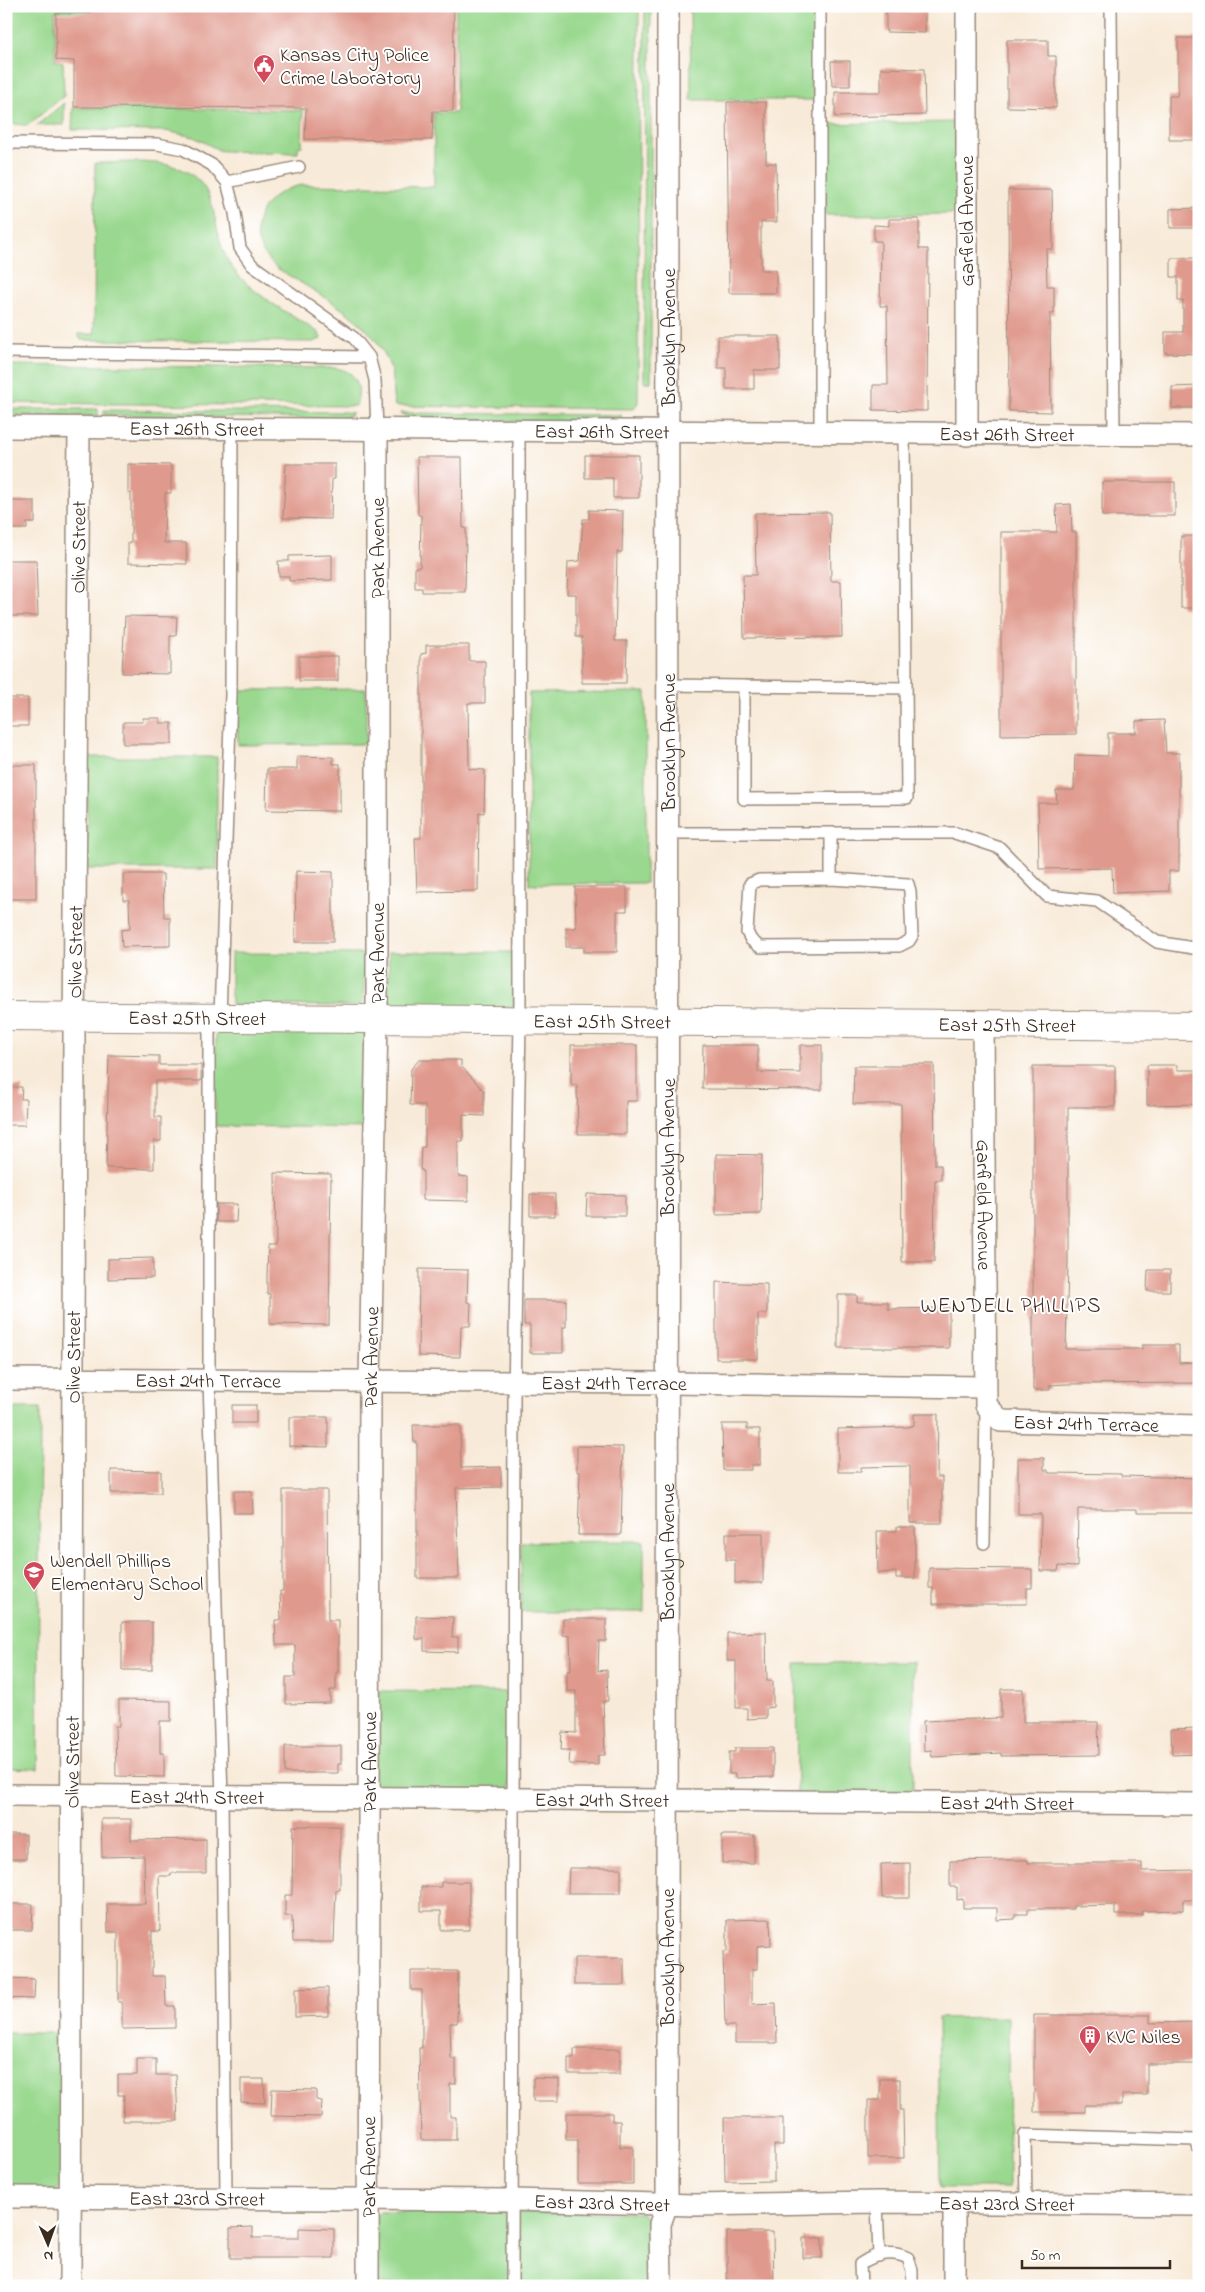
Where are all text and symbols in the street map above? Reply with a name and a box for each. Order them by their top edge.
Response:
place label: Kansas City Police Crime Laboratory [280,42,429,94]
public building icon: Kansas City Police Crime Laboratory [252,53,276,84]
street label: Garfield Avenue [954,156,983,286]
street label: Brooklyn Avenue [656,268,685,407]
street label: East 26th Street [129,416,265,446]
street label: East 26th Street [534,419,670,448]
street label: East 26th Street [939,421,1075,451]
street label: Park Avenue [365,497,394,598]
street label: Olive Street [66,500,95,594]
street label: Brooklyn Avenue [656,673,685,812]
street label: Park Avenue [365,902,394,1003]
street label: Olive Street [62,905,92,999]
street label: East 25th Street [128,1005,266,1035]
street label: East 25th Street [533,1008,671,1039]
street label: East 25th Street [938,1012,1076,1042]
street label: Brooklyn Avenue [655,1078,685,1217]
street label: Garfield Avenue [967,1139,997,1271]
district label: WENDELL PHILLIPS [921,1292,1102,1322]
street label: Park Avenue [358,1306,388,1408]
street label: Olive Street [61,1310,90,1403]
street label: East 24th Terrace [135,1368,281,1398]
street label: East 24th Terrace [541,1370,687,1400]
street label: East 24th Terrace [1013,1409,1159,1442]
street label: Brooklyn Avenue [655,1483,684,1622]
place label: Wendell Phillips Elementary School [50,1548,203,1600]
school or university icon: Wendell Phillips Elementary School [22,1560,46,1591]
street label: Park Avenue [357,1711,386,1813]
street label: Olive Street [60,1715,89,1808]
street label: East 24th Street [129,1784,265,1814]
street label: East 24th Street [534,1787,670,1817]
street label: East 24th Street [939,1790,1075,1820]
street label: Brooklyn Avenue [655,1888,684,2027]
building icon: KVC Niles [1078,2024,1102,2055]
place label: KVC Niles [1106,2024,1181,2053]
street label: Park Avenue [356,2116,385,2218]
street label: East 23rd Street [129,2186,265,2216]
street label: East 23rd Street [534,2189,671,2221]
street label: East 23rd Street [939,2191,1075,2221]
north arrow [22,2220,72,2270]
scale bar [1022,2237,1170,2269]
text: N [43,2245,53,2266]
text: 50 m [1030,2245,1061,2267]

